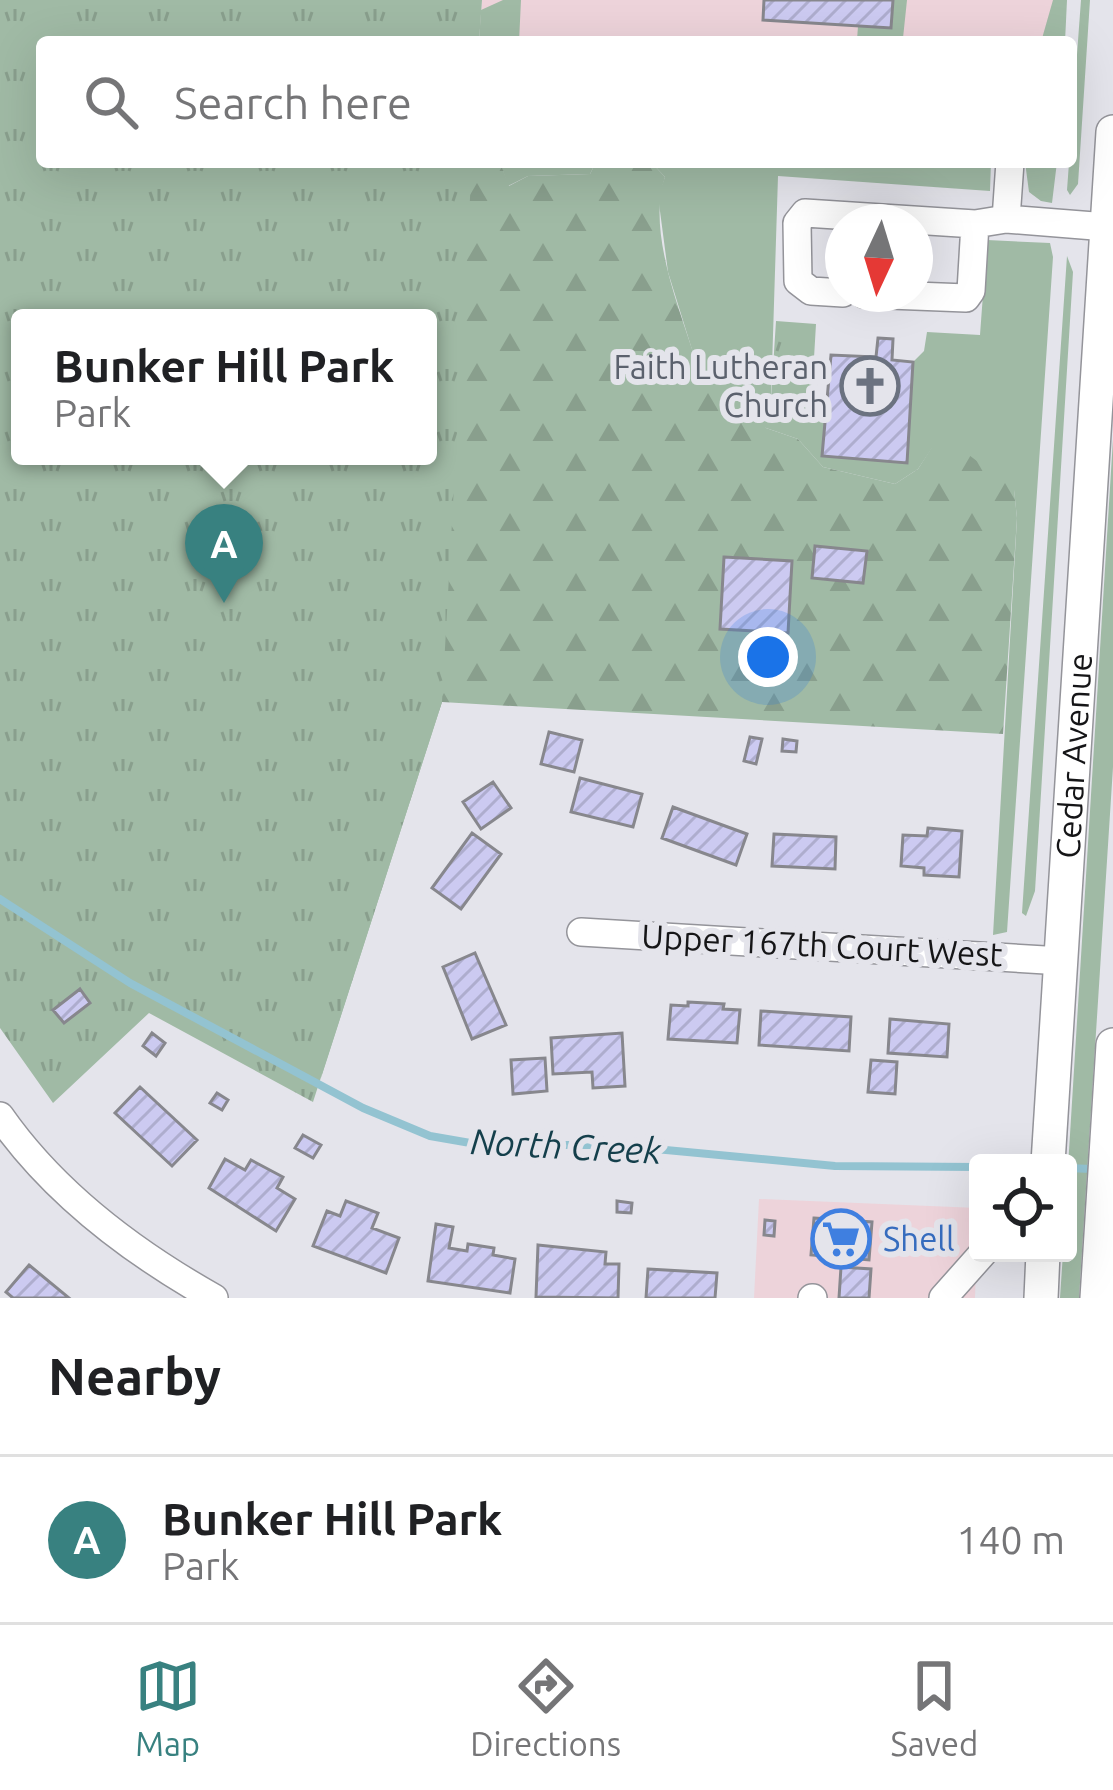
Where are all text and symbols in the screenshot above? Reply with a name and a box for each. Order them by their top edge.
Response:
search box [36,36,1077,168]
icon: search [78,69,144,135]
text: Search here [174,77,412,128]
north arrow [825,204,933,312]
popup [11,309,437,465]
text: Bunker Hill Park [54,340,394,391]
place label: Faith Lutheran Church [614,348,828,423]
church icon: Faith Lutheran Church [839,355,901,417]
text: Park [54,391,131,434]
pin: A [185,504,263,603]
your location [738,627,798,687]
street label: Cedar Avenue [1048,652,1098,860]
street label: Upper 167th Court West [641,917,1004,972]
water label: North Creek [469,1120,663,1171]
map controls [969,1154,1077,1262]
button: locate [969,1154,1077,1262]
supermarket icon: Shell [810,1208,872,1270]
place label: Shell [883,1220,955,1257]
text: Nearby [48,1347,221,1405]
text: Bunker Hill Park [162,1493,502,1544]
text: A [73,1518,101,1561]
text: 140 m [956,1518,1065,1561]
text: Park [162,1544,240,1587]
tab: Map [135,1653,201,1762]
tab: Directions [470,1653,621,1762]
tab: Saved [890,1653,978,1762]

